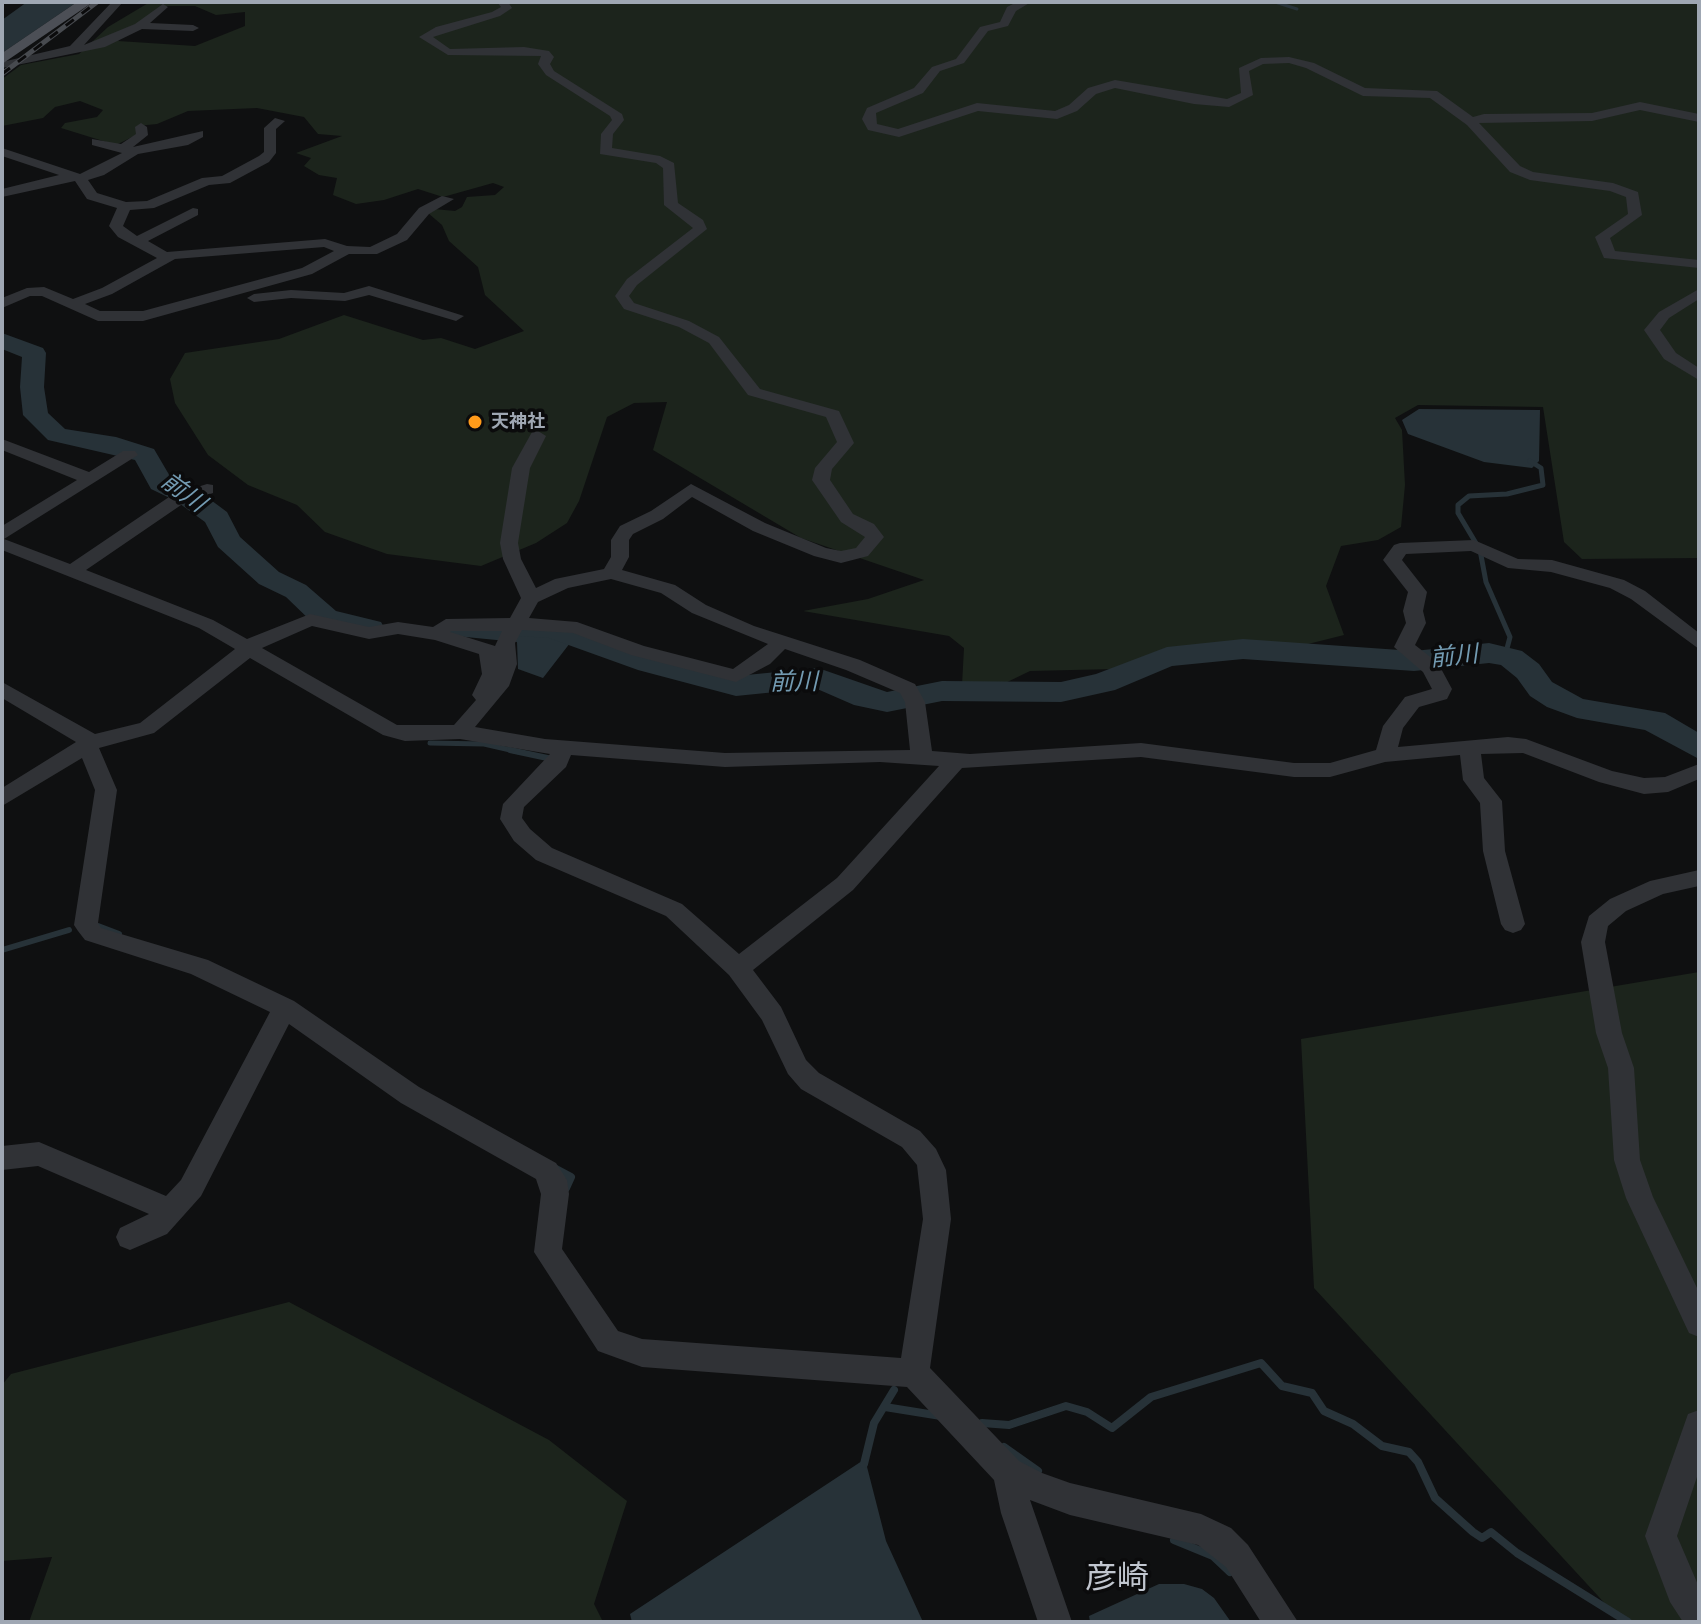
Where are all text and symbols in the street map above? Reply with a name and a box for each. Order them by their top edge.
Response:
place label: 天神社 [491,411,545,433]
marker: 天神社 [466,413,484,431]
water label: 前川 [155,467,211,519]
water label: 前川 [1429,640,1479,674]
water label: 前川 [770,668,818,698]
district label: 彦崎 [1085,1560,1149,1598]

